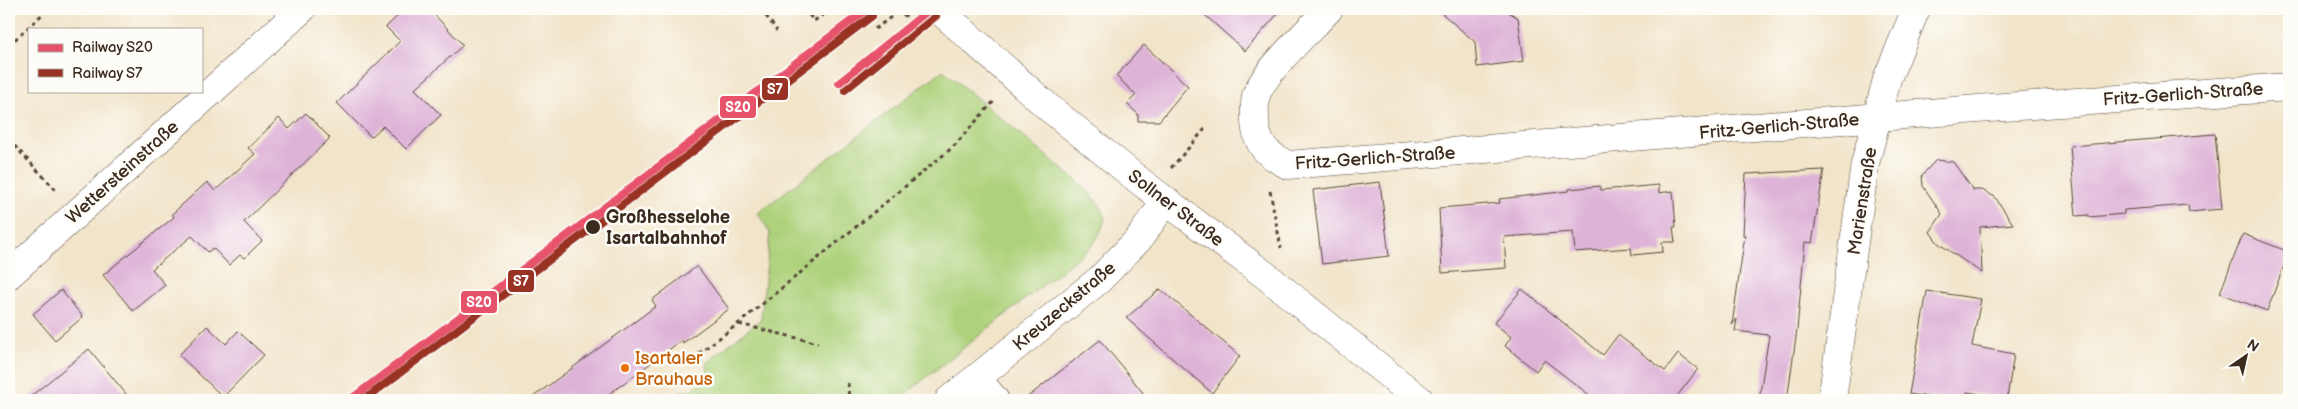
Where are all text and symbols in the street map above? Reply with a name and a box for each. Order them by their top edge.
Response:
legend [28,28,202,92]
text: Railway S20 [72,38,153,57]
text: Railway S7 [72,64,143,83]
line badge: S7 [761,77,789,101]
street label: Fritz-Gerlich-Straße [2102,78,2264,111]
text: S7 [767,81,783,98]
line badge: S20 [719,95,757,119]
text: S20 [725,99,751,116]
street label: Fritz-Gerlich-Straße [1698,109,1860,144]
street label: Wettersteinstraße [62,116,183,228]
street label: Fritz-Gerlich-Straße [1294,142,1456,175]
street label: Marienstraße [1844,145,1881,256]
street label: Sollner Straße [1124,166,1228,251]
place label: Großhesselohe Isartalbahnhof [606,207,730,249]
marker: Großhesselohe Isartalbahnhof [584,218,602,236]
street label: Kreuzeckstraße [1009,257,1120,355]
line badge: S7 [507,269,535,293]
text: S7 [513,273,529,290]
line badge: S20 [460,290,498,314]
text: S20 [466,294,492,311]
north arrow [2220,332,2270,382]
text: N [2244,336,2262,356]
place label: Isartaler Brauhaus [635,348,713,390]
marker: Isartaler Brauhaus [619,362,631,374]

